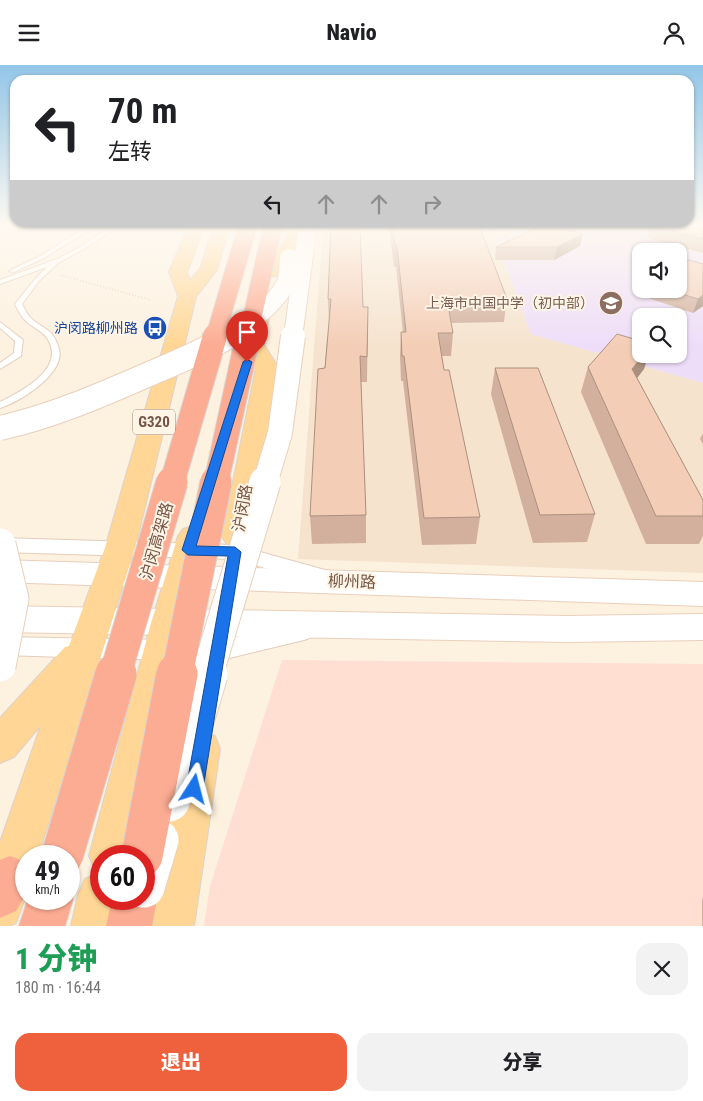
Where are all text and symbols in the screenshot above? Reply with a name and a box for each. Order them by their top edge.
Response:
icon: menu [15,19,43,47]
icon: person [660,19,688,47]
text: Navio [326,20,377,45]
text: 70 m [108,91,177,132]
icon: left [25,95,90,160]
text: 左转 [108,139,152,164]
icon: left [259,190,287,218]
icon: ahead [312,190,340,218]
icon: ahead [365,190,393,218]
icon: right [418,190,446,218]
map controls [632,243,687,363]
button: sound [632,243,687,298]
school or university icon: 上海市中国中学（初中部） [598,290,624,316]
place label: 上海市中国中学（初中部） [426,295,594,311]
button: search [632,308,687,363]
pin [226,311,268,362]
bus stop icon: 沪闵路柳州路 [142,315,168,341]
icon: arrive [233,318,261,346]
place label: 沪闵路柳州路 [54,320,138,336]
road number: G320 [133,409,175,435]
street label: 沪闵路 [229,483,256,533]
street label: 沪闵高架路 [136,500,177,582]
street label: 柳州路 [328,571,376,592]
position arrow [167,762,219,814]
speed limit sign: 60 [90,845,155,910]
text: 49 [35,857,60,886]
text: km/h [35,883,60,897]
text: 1 分钟 [15,941,97,976]
button: close [636,943,688,995]
text: 180 m · 16:44 [15,978,101,997]
button: 退出 [15,1033,347,1091]
button: 分享 [357,1033,688,1091]

